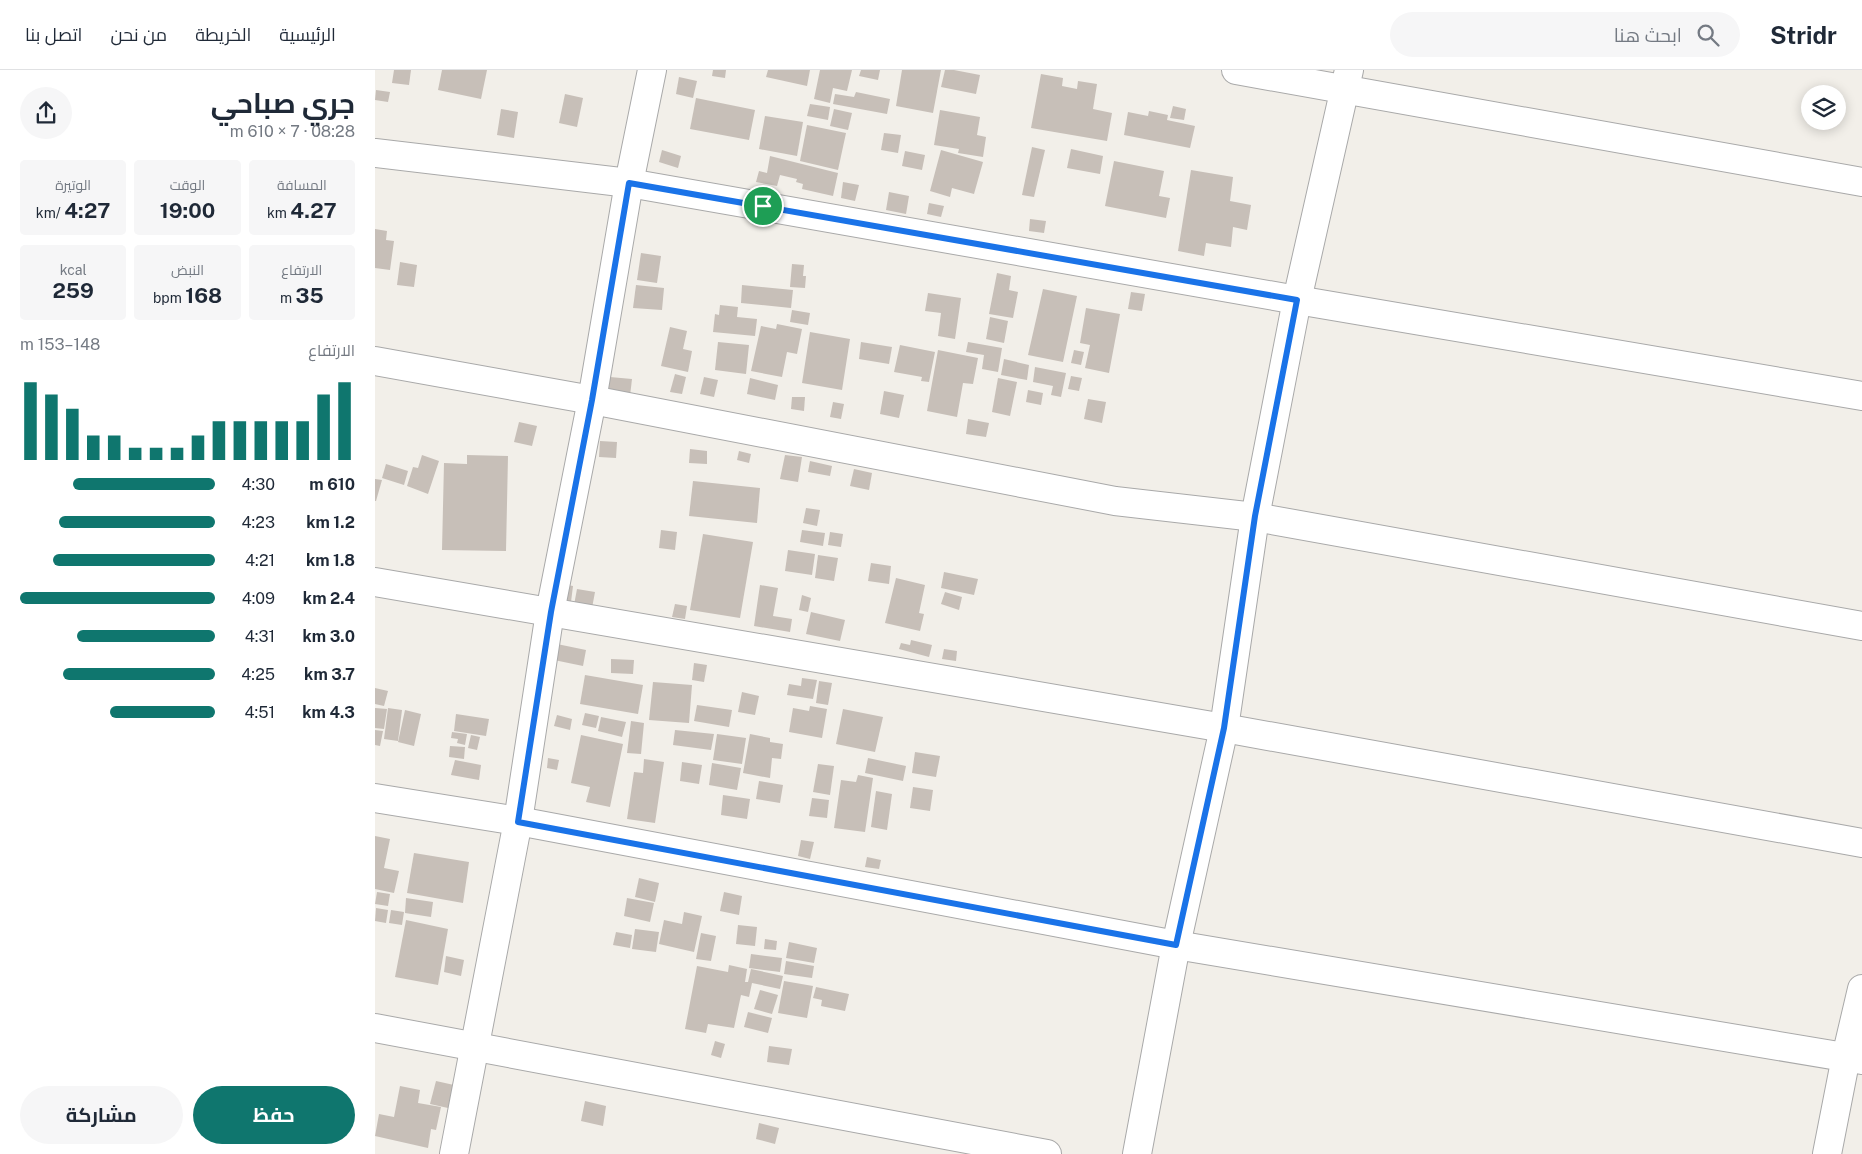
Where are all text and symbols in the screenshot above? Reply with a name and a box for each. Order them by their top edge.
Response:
search box [1390,12,1740,57]
icon: search [1694,21,1722,49]
text: Stridr [1770,21,1837,49]
text: اتصل بنا [25,24,82,45]
text: من نحن [110,24,167,45]
text: الخريطة [195,24,251,45]
text: الرئيسية [279,24,336,45]
text: ابحث هنا [1614,24,1682,46]
map controls [1801,85,1846,130]
button: layers [1801,85,1846,130]
text: جري صباحي [211,86,355,119]
button: share [20,87,72,139]
text: 08:28 · 7 × 610 m [230,122,355,141]
text: الوتيرة [55,177,91,193]
text: الوقت [170,177,205,193]
text: المسافة [277,177,327,193]
pin [742,185,784,227]
icon: arrive [749,192,777,220]
text: 4:27 [64,198,110,223]
text: 19:00 [160,198,215,223]
text: 4.27 [290,198,337,223]
text: /km [36,205,64,221]
text: km [267,205,290,221]
text: kcal [60,262,87,278]
text: النبض [171,262,204,278]
text: الارتفاع [281,262,322,278]
text: 259 [52,278,94,303]
text: 168 [185,283,222,308]
text: 35 [296,283,324,308]
text: bpm [153,290,185,306]
text: m [280,290,296,306]
text: 148–153 m [20,335,100,354]
text: الارتفاع [308,341,355,360]
text: 4:30 [242,475,275,494]
text: 610 m [309,475,355,494]
text: 4:23 [241,513,275,532]
text: 1.2 km [306,513,355,532]
text: 4:21 [245,551,275,570]
text: 1.8 km [306,551,355,570]
text: 4:09 [242,589,275,608]
text: 2.4 km [303,589,355,608]
text: 4:31 [245,627,275,646]
text: 3.0 km [303,627,355,646]
text: 4:25 [241,665,275,684]
text: 3.7 km [304,665,355,684]
text: 4:51 [245,703,275,722]
text: 4.3 km [302,703,355,722]
button: مشاركة [20,1086,183,1144]
button: حفظ [193,1086,355,1144]

